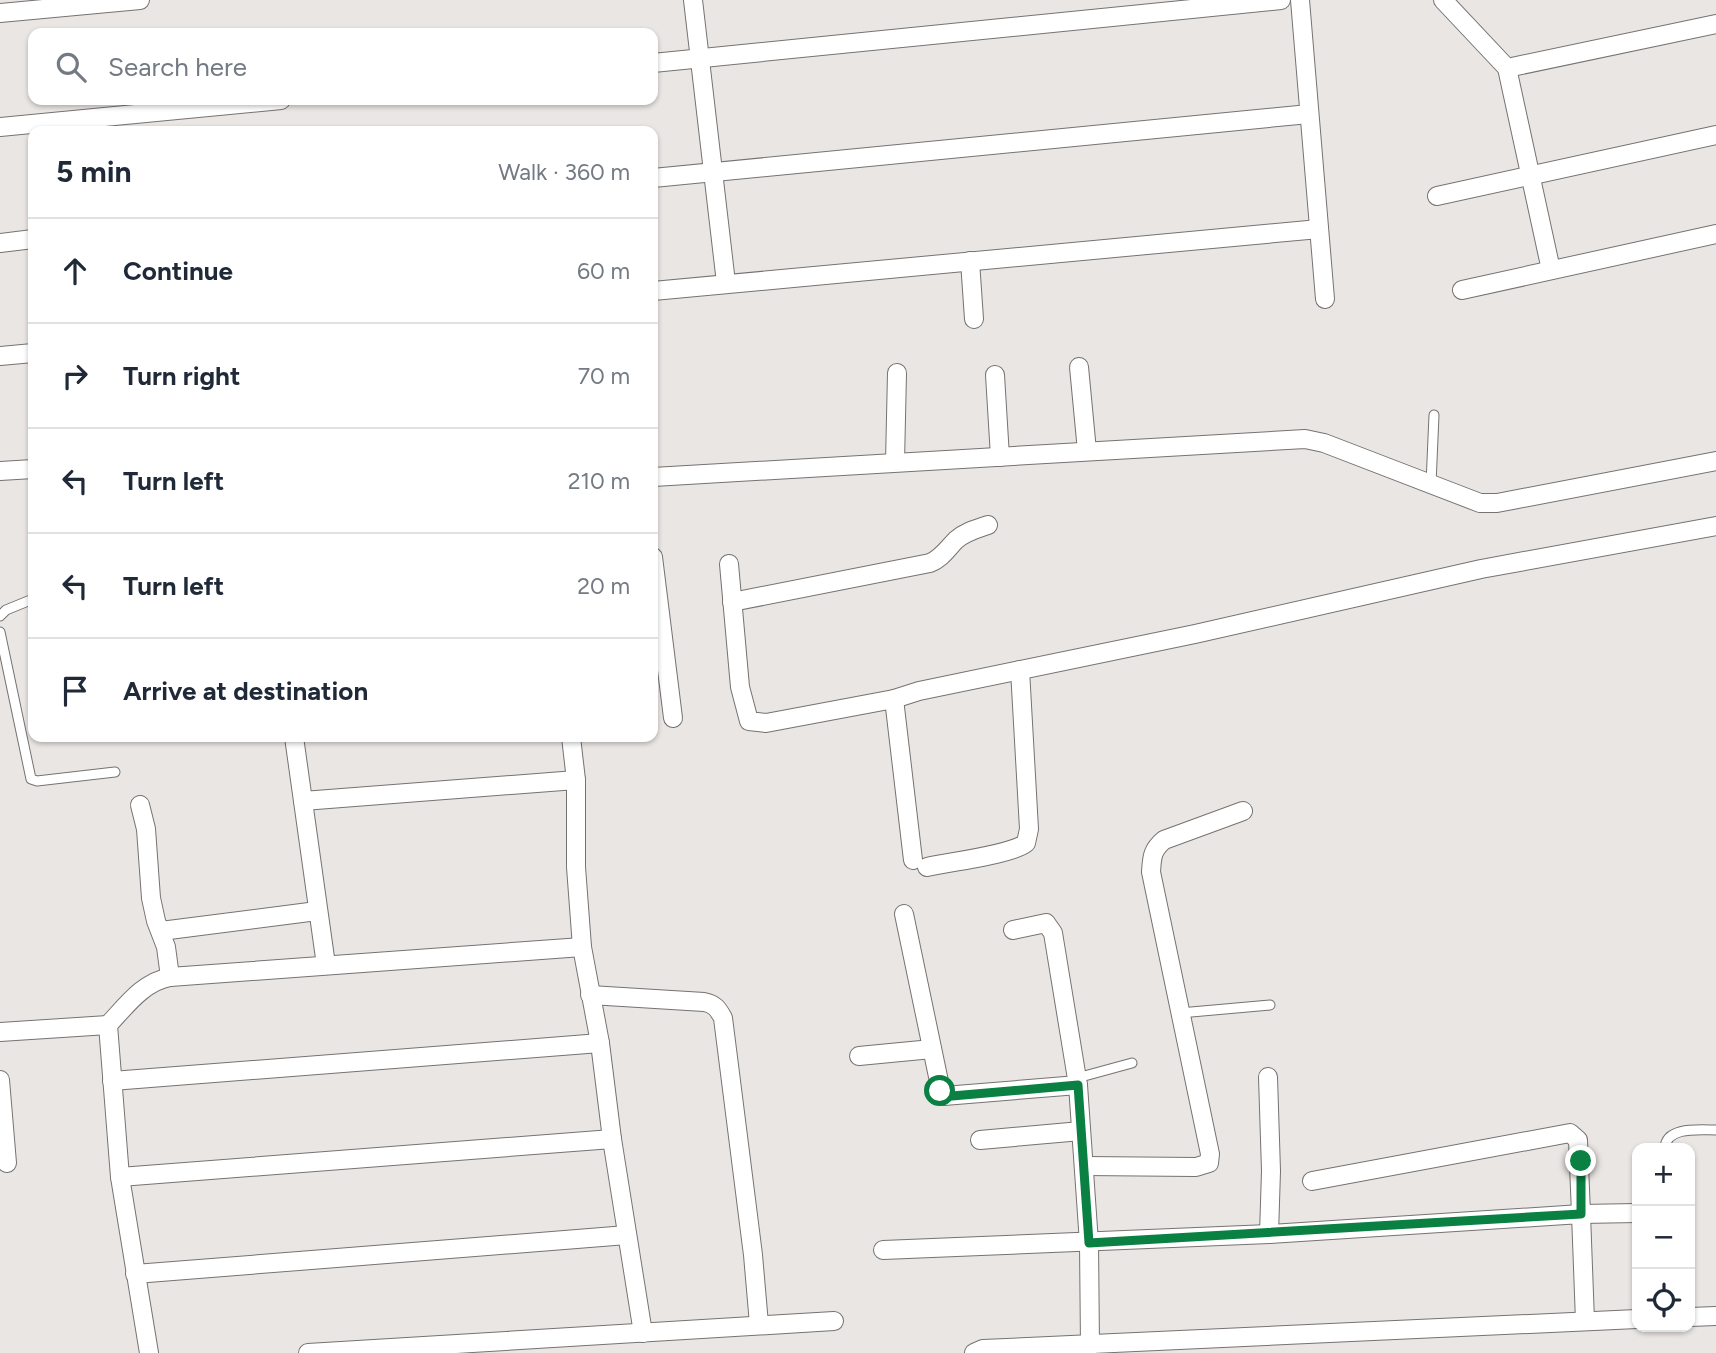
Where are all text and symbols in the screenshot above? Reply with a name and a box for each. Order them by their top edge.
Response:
search box [28,28,658,105]
icon: search [52,48,90,86]
text: Search here [108,51,247,83]
text: 5 min [56,153,132,190]
text: Walk · 360 m [498,158,630,186]
icon: ahead [56,252,94,290]
text: Continue [123,255,233,287]
text: 60 m [577,257,630,285]
icon: right [56,357,94,395]
text: Turn right [123,360,240,392]
text: 70 m [578,362,630,390]
icon: left [56,462,94,500]
text: Turn left [123,465,224,497]
text: 210 m [568,467,630,495]
icon: left [56,567,94,605]
text: Turn left [123,570,224,602]
text: 20 m [577,572,630,600]
icon: arrive [56,672,94,710]
text: Arrive at destination [123,675,368,707]
route start [924,1075,955,1106]
map controls [1632,1143,1695,1332]
button: + [1632,1143,1695,1206]
route end [1565,1145,1596,1176]
button: − [1632,1206,1695,1269]
button: locate [1632,1269,1695,1332]

